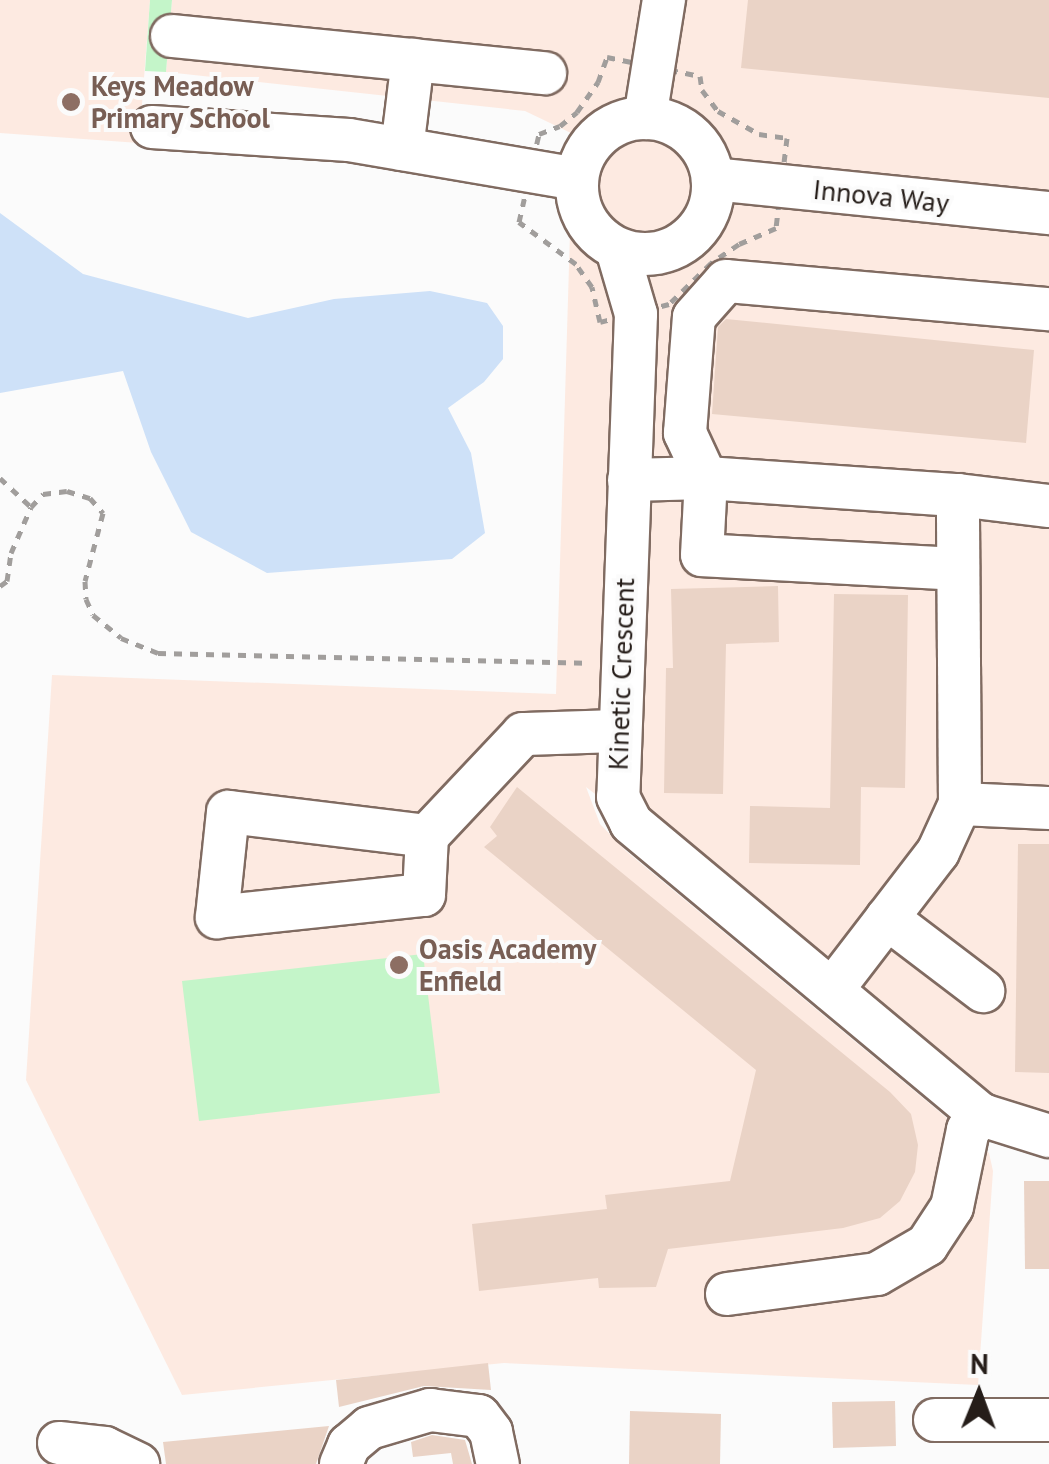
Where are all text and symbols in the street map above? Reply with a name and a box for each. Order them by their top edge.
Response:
place label: Keys Meadow Primary School [91,69,271,135]
marker: Keys Meadow Primary School [60,91,82,113]
street label: Innova Way [811,172,951,220]
street label: Kinetic Crescent [601,577,641,771]
place label: Oasis Academy Enfield [419,932,598,998]
marker: Oasis Academy Enfield [388,954,410,976]
north arrow [929,1344,1029,1444]
text: N [970,1345,989,1382]

